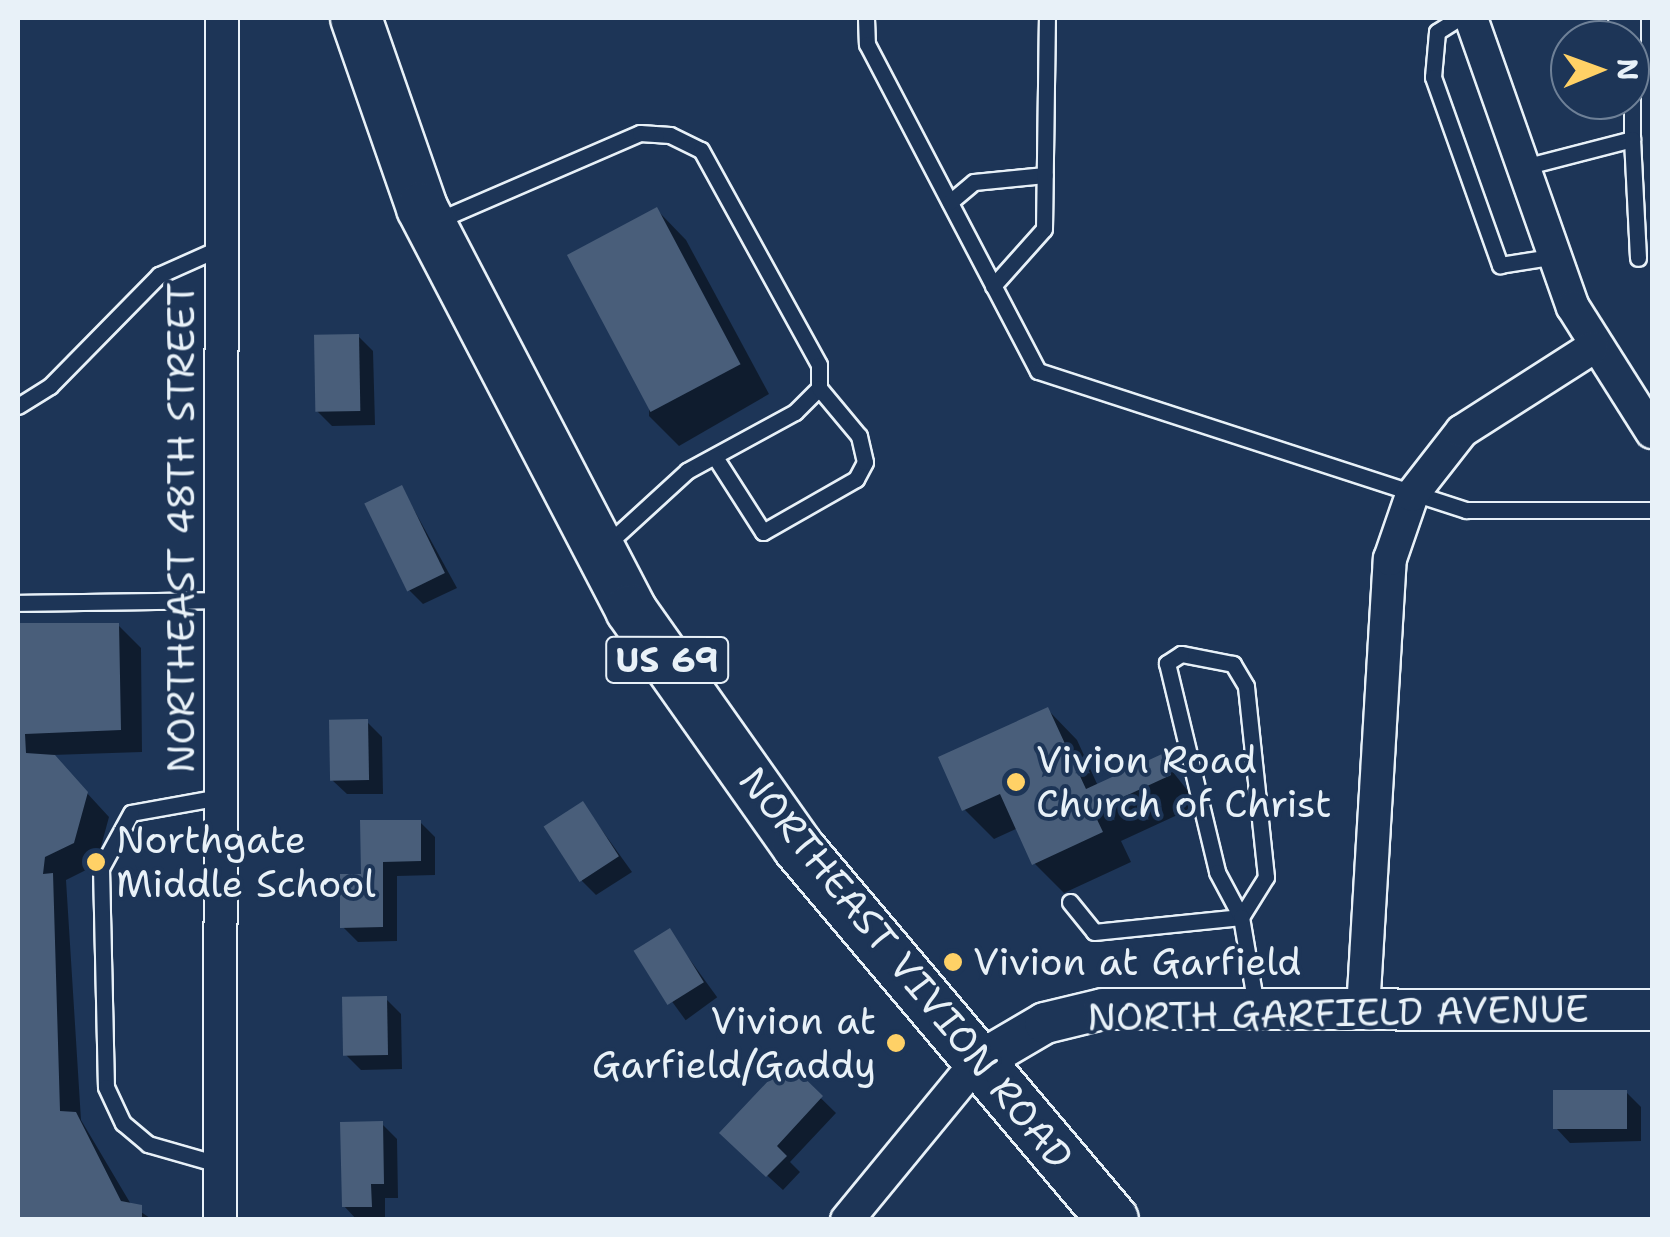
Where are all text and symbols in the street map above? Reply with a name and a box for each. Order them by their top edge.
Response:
north arrow [1550,20,1650,120]
text: N [1609,58,1647,81]
street label: NORTHEAST 48TH STREET [158,283,204,773]
road number: US 69 [604,630,730,690]
place label: Vivion Road Church of Christ [1036,737,1331,826]
street label: NORTHEAST VIVION ROAD [730,758,1082,1178]
marker: Vivion Road Church of Christ [1005,771,1027,793]
place label: Northgate Middle School [116,817,376,906]
marker: Northgate Middle School [85,851,107,873]
place label: Vivion at Garfield [973,939,1301,985]
marker: Vivion at Garfield [942,951,964,973]
street label: NORTH GARFIELD AVENUE [1087,986,1589,1040]
place label: Vivion at Garfield/Gaddy [592,998,876,1088]
marker: Vivion at Garfield/Gaddy [885,1032,907,1054]

